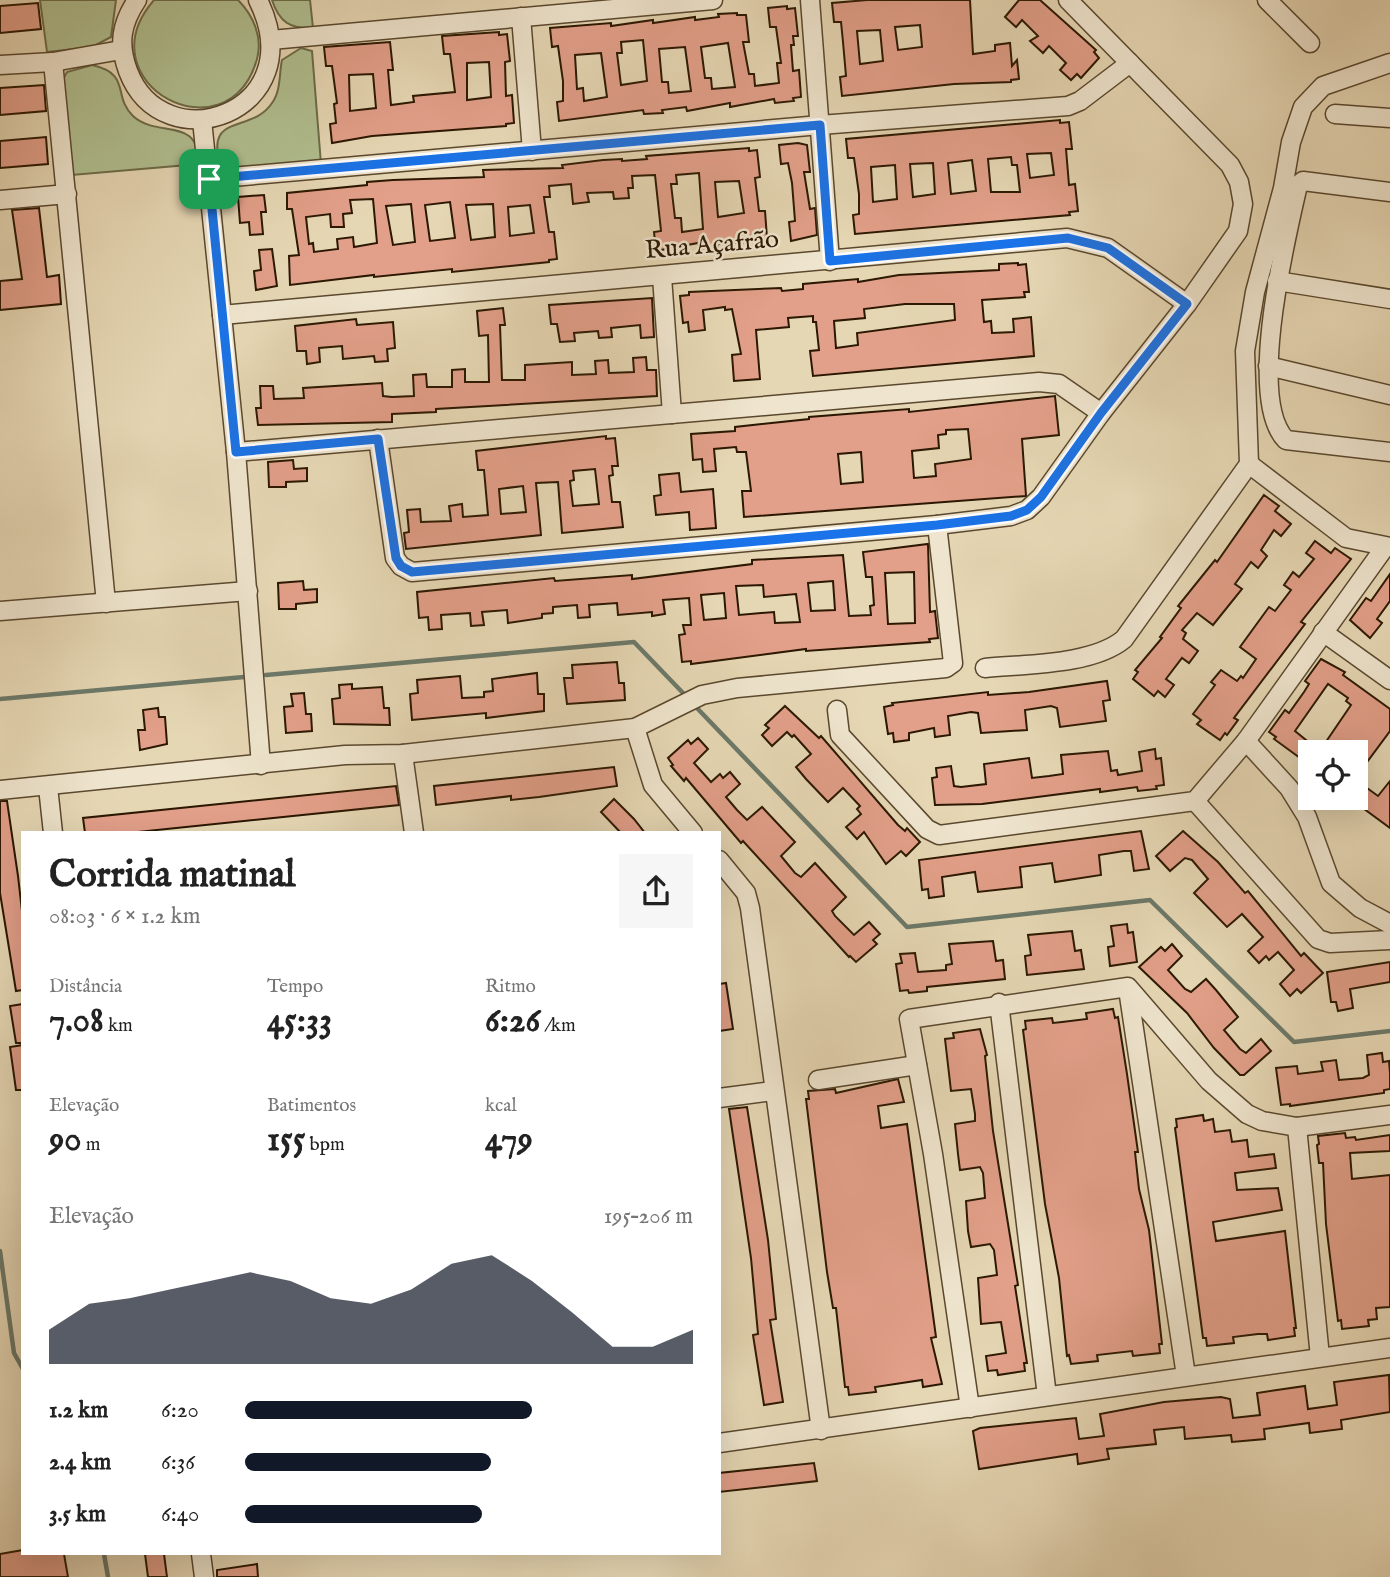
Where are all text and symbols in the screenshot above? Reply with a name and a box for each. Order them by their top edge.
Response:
pin [179,149,239,209]
icon: arrive [190,160,228,198]
street label: Rua Açafrão [644,223,780,267]
map controls [1298,740,1368,810]
button: locate [1298,740,1368,810]
text: Corrida matinal [49,852,295,900]
button: share [619,854,693,928]
text: 08:03 · 6 × 1.2 km [49,902,200,931]
text: Distância [49,975,122,999]
text: Tempo [267,975,323,999]
text: Ritmo [485,975,536,999]
text: 7.08 [49,999,104,1044]
text: 45:33 [267,999,332,1044]
text: 6:26 [485,999,540,1044]
text: km [104,1014,133,1038]
text: /km [540,1014,576,1038]
text: Elevação [49,1094,119,1118]
text: Batimentos [267,1094,356,1118]
text: kcal [485,1094,517,1118]
text: 90 [49,1118,81,1163]
text: 155 [267,1118,305,1163]
text: 479 [485,1118,533,1163]
text: m [81,1133,100,1157]
text: bpm [305,1133,345,1157]
text: Elevação [49,1202,134,1231]
text: 195–206 m [604,1202,693,1231]
text: 1.2 km [49,1396,108,1425]
text: 6:20 [161,1396,199,1425]
text: 2.4 km [49,1448,111,1477]
text: 6:36 [161,1448,195,1477]
text: 3.5 km [49,1500,106,1529]
text: 6:40 [161,1500,199,1529]

